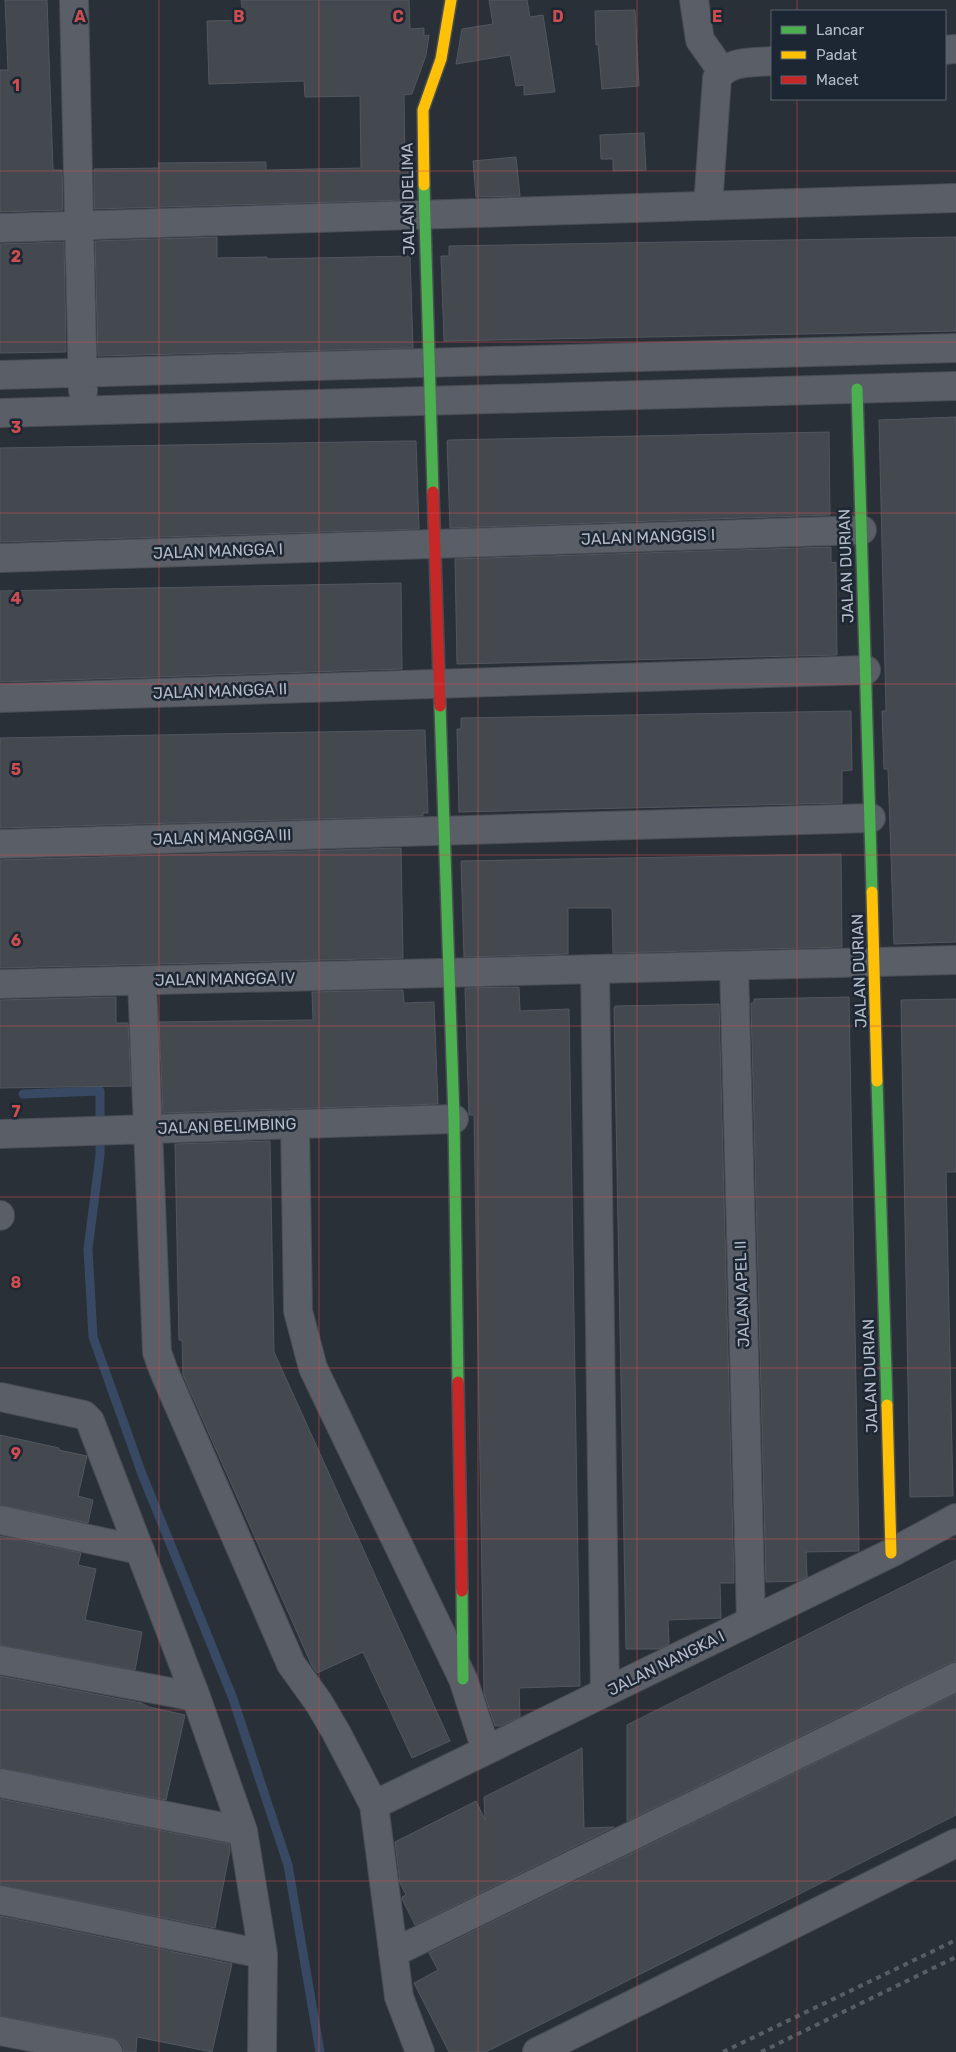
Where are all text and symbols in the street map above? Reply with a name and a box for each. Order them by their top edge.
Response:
text: A [74,7,86,26]
text: B [233,7,245,26]
text: C [392,7,404,26]
text: D [552,7,564,26]
text: E [712,7,722,26]
legend [771,10,946,100]
text: Lancar [816,21,864,39]
text: Padat [816,46,857,64]
text: Macet [816,71,859,89]
text: 1 [12,76,20,95]
street label: JALAN DELIMA [398,142,418,256]
text: 2 [11,247,21,266]
text: 3 [11,418,21,437]
street label: JALAN DURIAN [835,509,857,623]
street label: JALAN MANGGIS I [581,525,715,549]
street label: JALAN MANGGA I [153,539,283,563]
text: 4 [11,589,22,608]
street label: JALAN MANGGA II [152,679,288,703]
text: 5 [11,760,21,779]
street label: JALAN MANGGA III [152,825,292,849]
street label: JALAN DURIAN [848,914,870,1028]
text: 6 [11,931,21,950]
street label: JALAN MANGGA IV [155,968,295,990]
text: 7 [11,1102,21,1121]
street label: JALAN BELIMBING [157,1114,297,1138]
street label: JALAN APEL II [731,1240,753,1348]
text: 8 [11,1273,22,1292]
street label: JALAN DURIAN [859,1319,881,1433]
text: 9 [11,1444,21,1463]
street label: JALAN NANGKA I [605,1627,727,1699]

